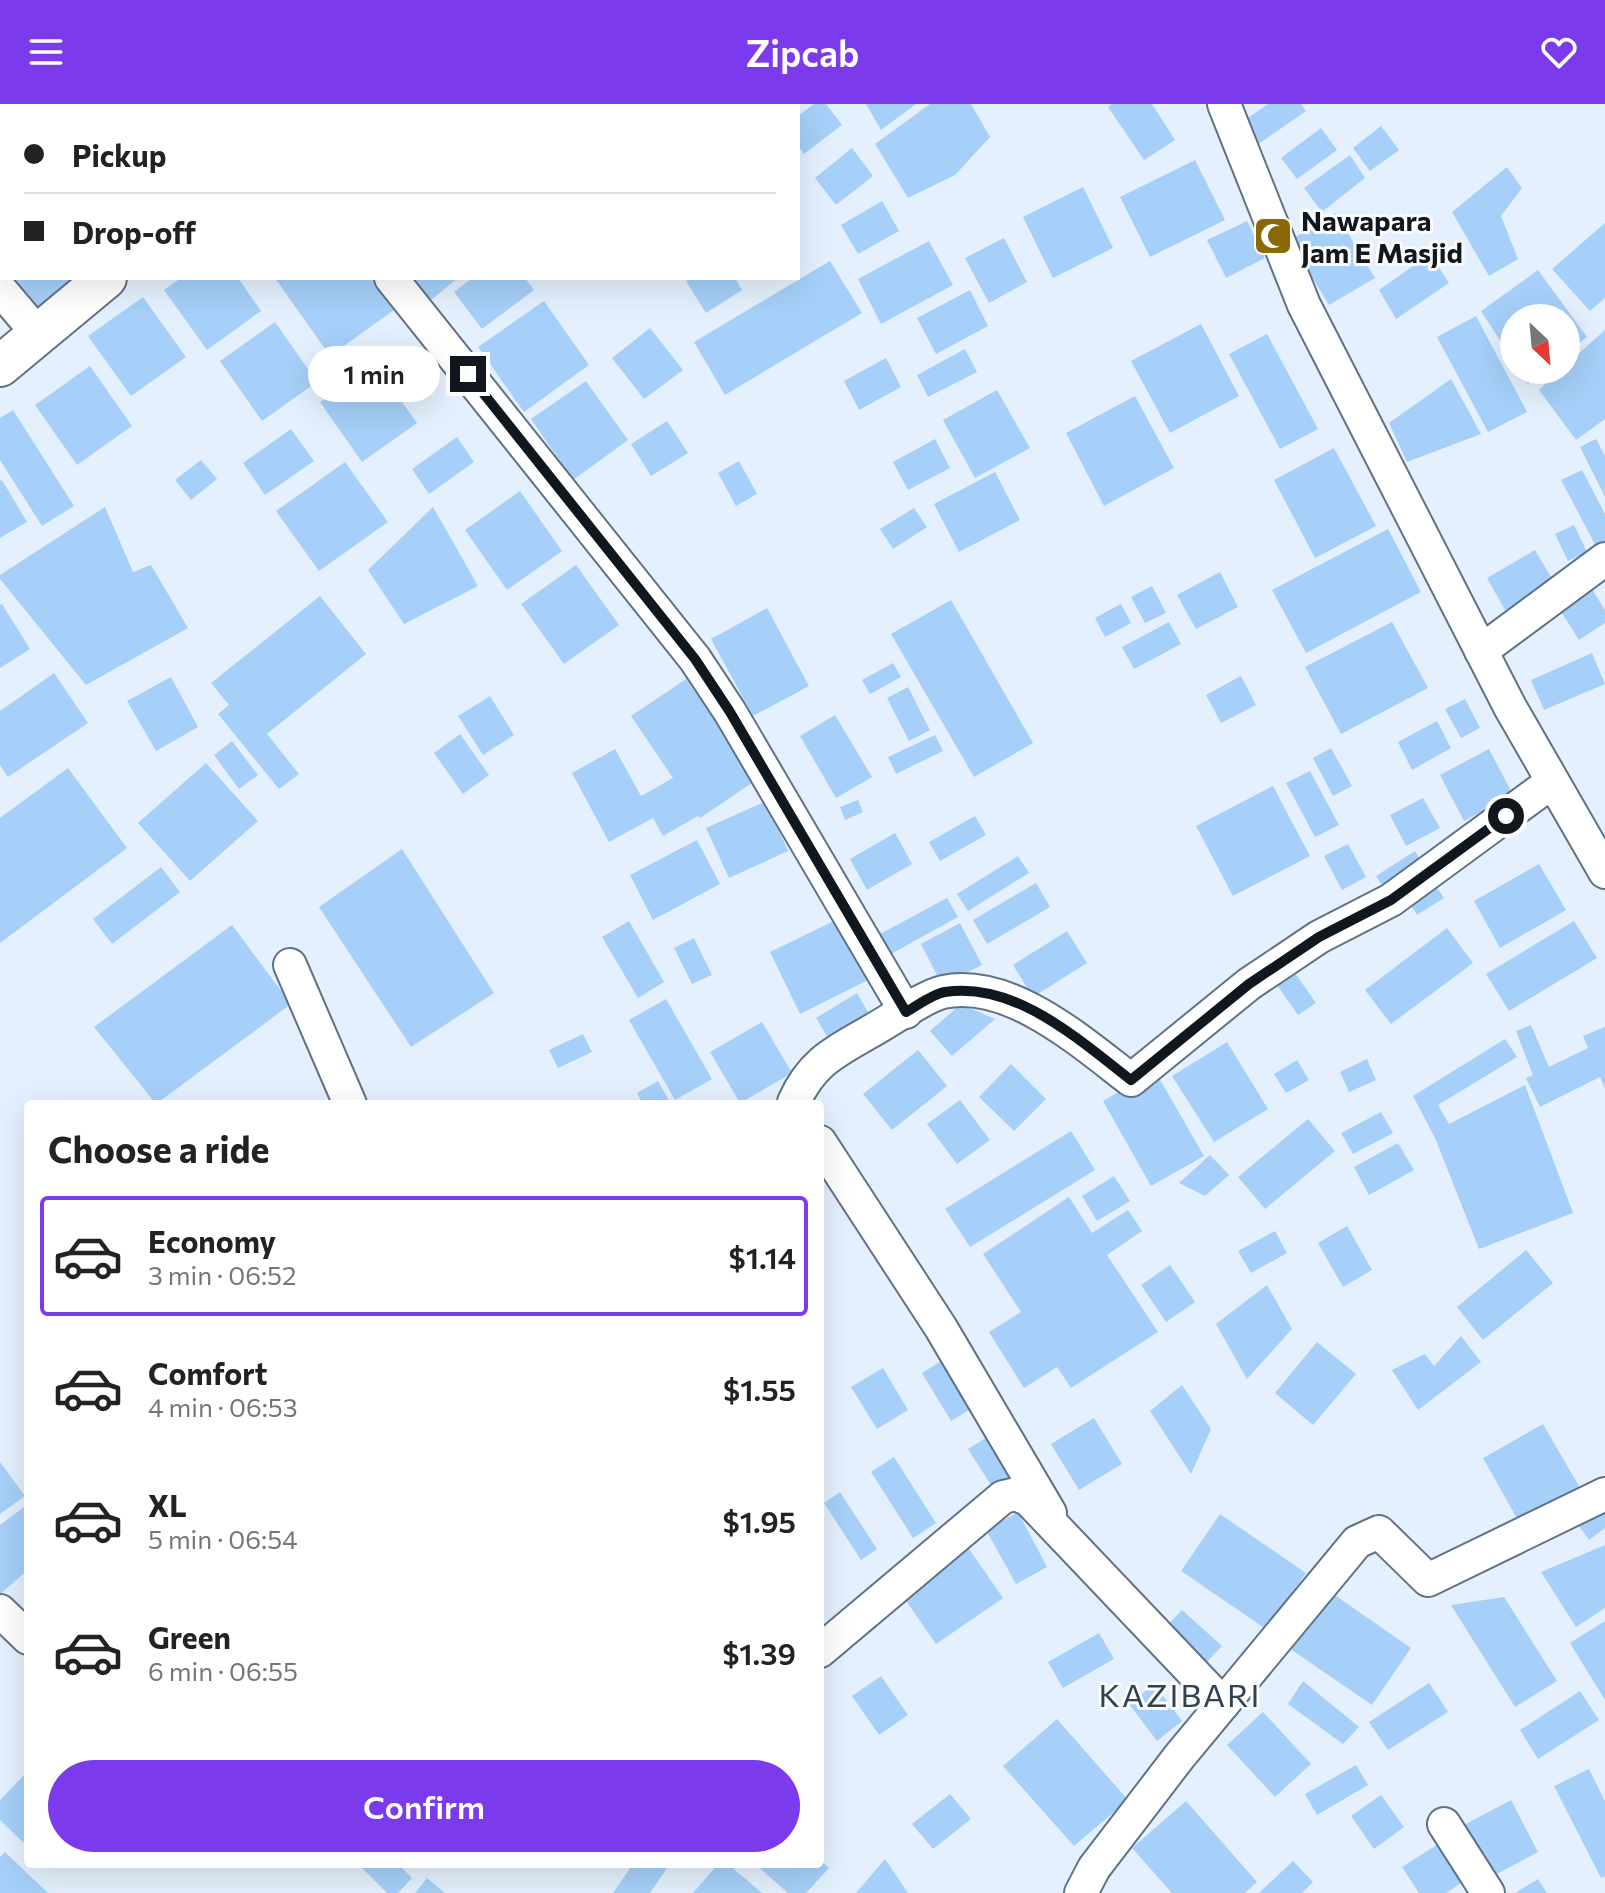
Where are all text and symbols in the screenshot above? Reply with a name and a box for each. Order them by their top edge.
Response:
icon: menu [24,30,68,74]
text: Zipcab [746,30,859,74]
icon: heart [1537,30,1581,74]
text: Pickup [72,136,166,173]
place label: Nawapara Jam E Masjid [1301,203,1463,269]
text: Drop-off [72,213,196,250]
mosque icon: Nawapara Jam E Masjid [1252,215,1294,257]
north arrow [1500,304,1580,384]
map controls [1500,304,1580,384]
callout: 1 min [308,346,440,402]
route end [450,356,486,392]
text: 1 min [343,358,405,389]
route start [1488,798,1524,834]
text: Choose a ride [48,1126,269,1170]
icon: car [52,1220,124,1292]
text: Economy [148,1222,276,1259]
text: $1.14 [729,1238,796,1275]
text: 3 min · 06:52 [148,1259,296,1290]
icon: car [52,1352,124,1424]
text: Comfort [148,1354,267,1391]
text: $1.55 [723,1370,796,1407]
text: 4 min · 06:53 [148,1391,298,1422]
icon: car [52,1484,124,1556]
text: XL [148,1486,187,1523]
text: $1.95 [723,1502,796,1539]
text: 5 min · 06:54 [148,1523,298,1554]
icon: car [52,1616,124,1688]
text: Green [148,1618,231,1655]
text: $1.39 [722,1634,796,1671]
text: 6 min · 06:55 [148,1655,298,1686]
district label: KAZIBARI [1098,1674,1262,1714]
button: Confirm [48,1760,800,1852]

